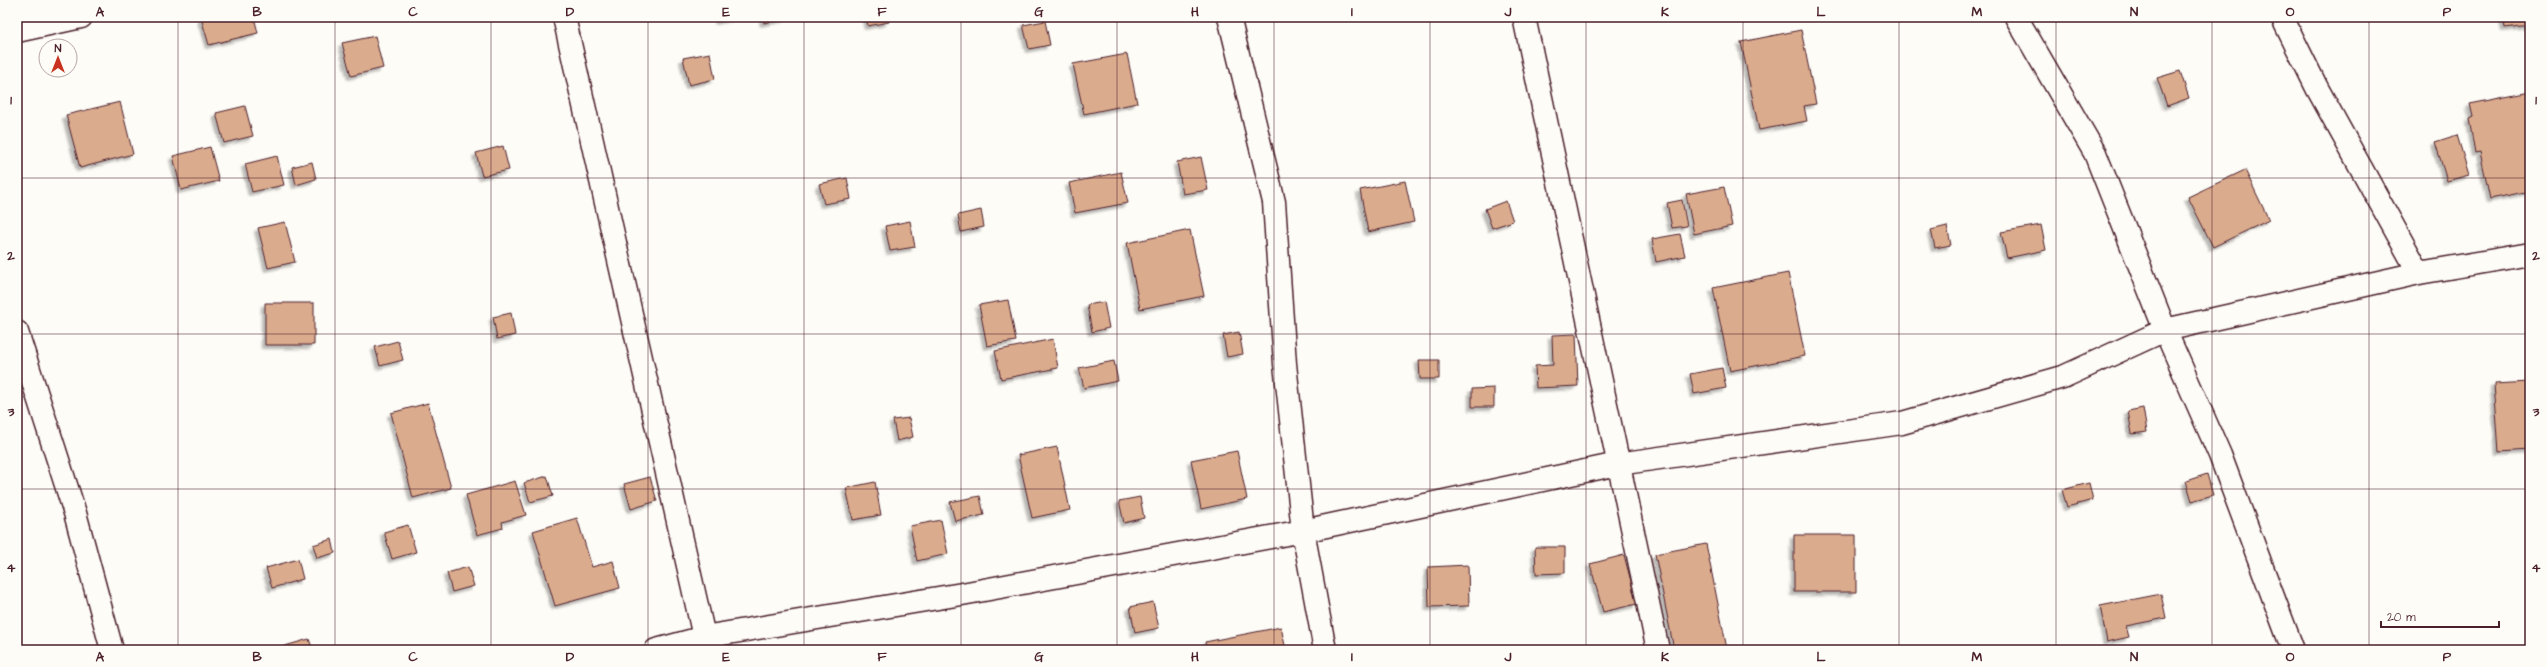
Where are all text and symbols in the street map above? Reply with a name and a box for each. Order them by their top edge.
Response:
text: A [96,3,105,21]
text: B [252,3,262,21]
text: C [408,3,418,21]
text: D [566,3,575,21]
text: E [722,3,730,21]
text: F [877,3,887,21]
text: G [1034,3,1044,21]
text: H [1191,3,1199,21]
text: I [1351,3,1353,21]
text: J [1504,3,1512,21]
text: K [1661,3,1669,21]
text: L [1816,3,1826,21]
text: M [1972,3,1983,21]
text: N [2130,3,2138,21]
text: O [2286,3,2295,21]
text: P [2443,3,2452,21]
north arrow [38,38,78,78]
text: N [55,41,62,56]
text: 1 [10,91,12,109]
text: 1 [2535,91,2537,109]
text: 2 [6,247,15,265]
text: 2 [2531,247,2540,265]
text: 3 [7,403,15,421]
text: 3 [2532,403,2540,421]
text: 4 [7,559,16,577]
text: 4 [2532,559,2541,577]
scale bar [2381,603,2499,629]
text: 20 m [2387,609,2416,626]
text: A [96,648,105,666]
text: B [252,648,262,666]
text: C [408,648,418,666]
text: D [566,648,575,666]
text: E [722,648,730,666]
text: F [877,648,887,666]
text: G [1034,648,1044,666]
text: H [1191,648,1199,666]
text: I [1351,648,1353,666]
text: J [1504,648,1512,666]
text: K [1661,648,1669,666]
text: L [1816,648,1826,666]
text: M [1972,648,1983,666]
text: N [2130,648,2138,666]
text: O [2286,648,2295,666]
text: P [2443,648,2452,666]

